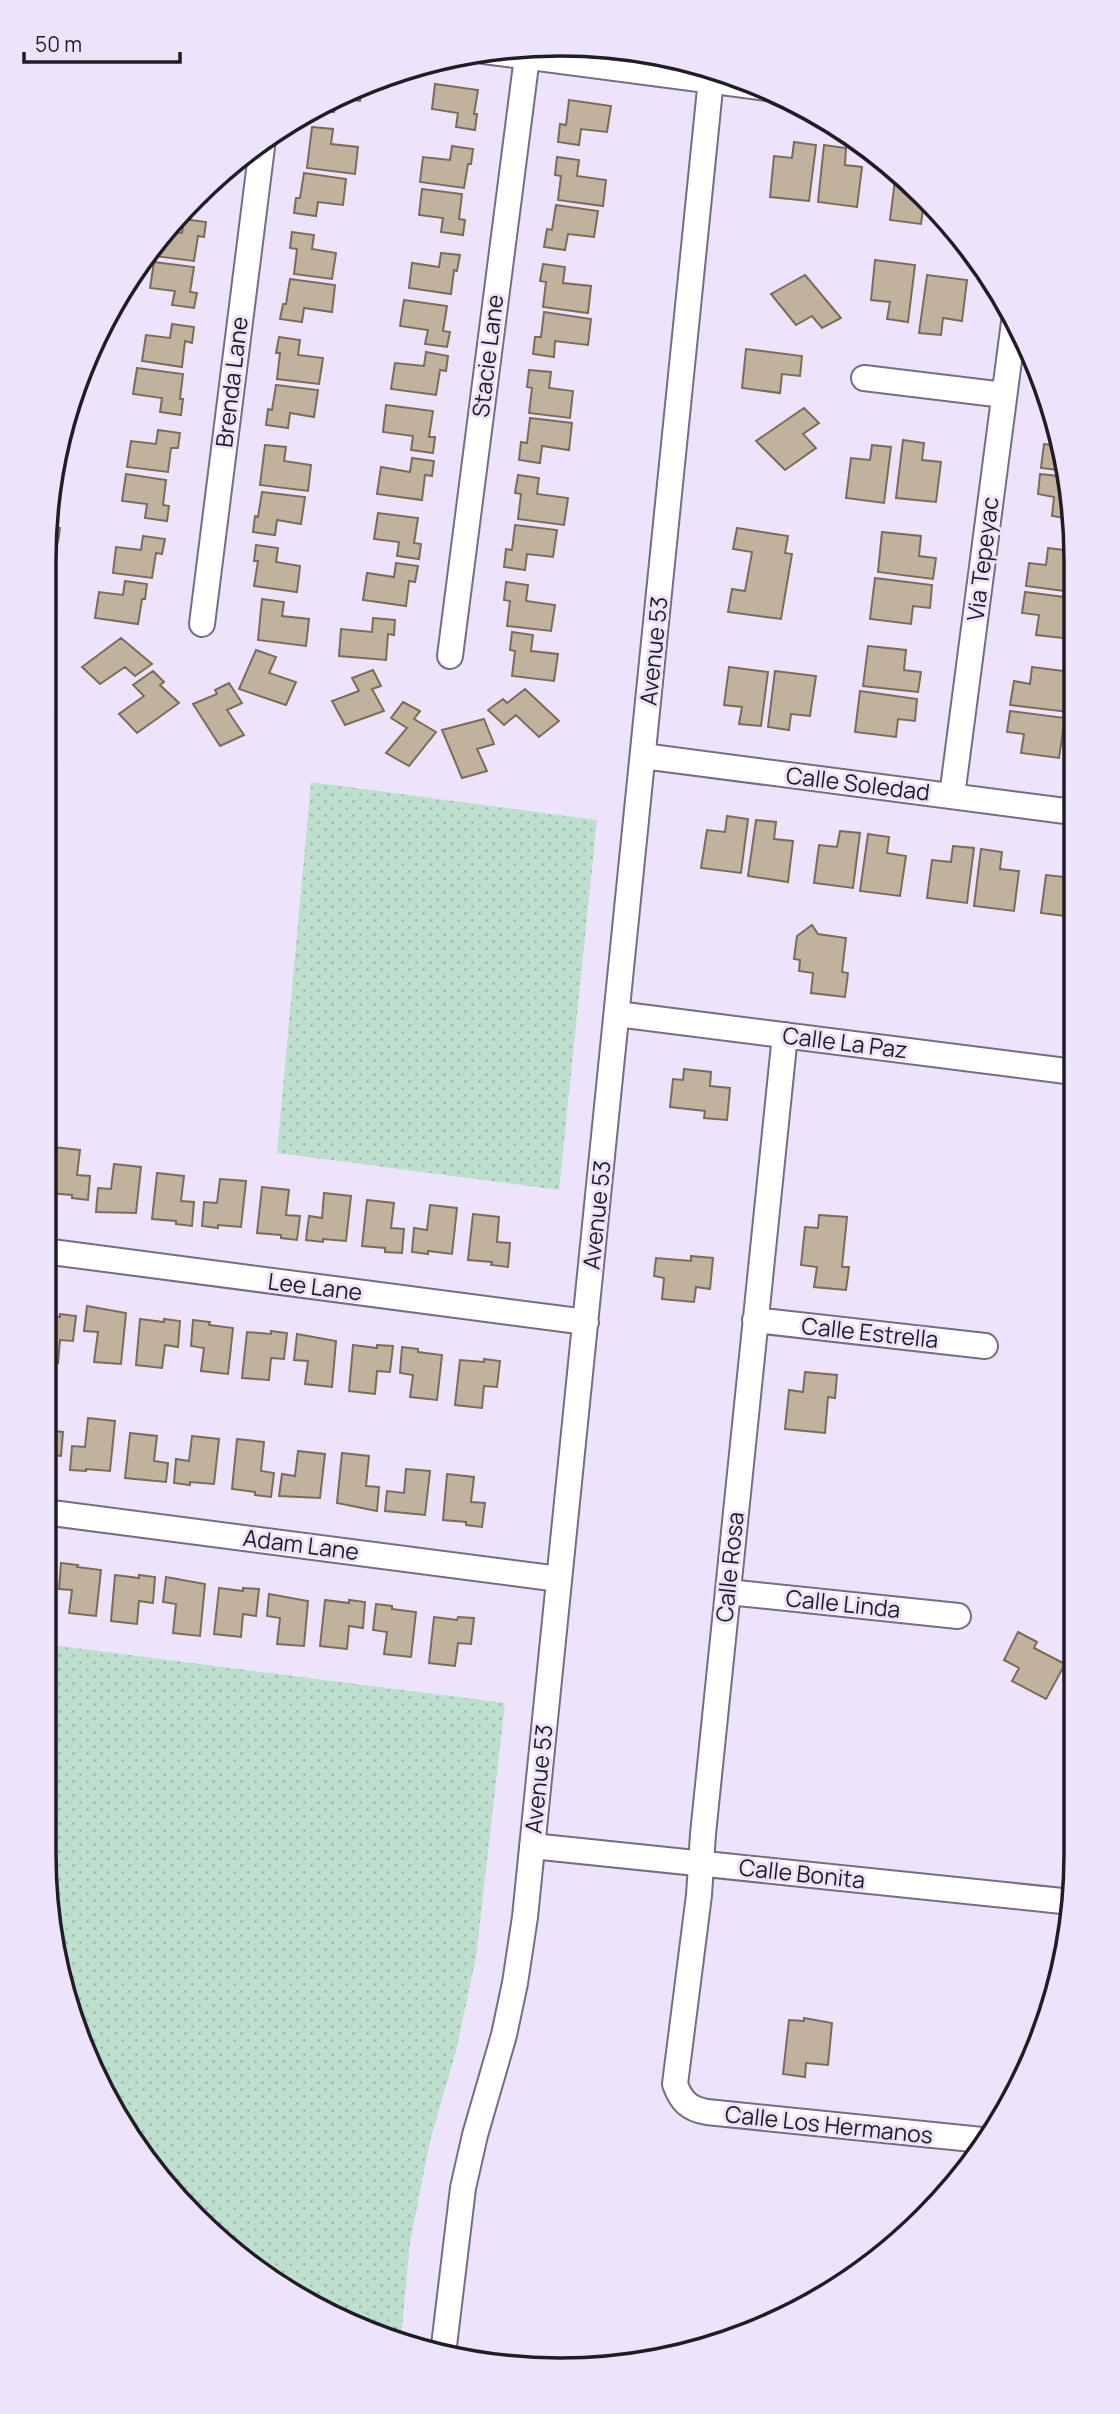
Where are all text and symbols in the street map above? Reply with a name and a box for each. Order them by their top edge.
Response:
scale bar [24,21,180,65]
text: 50 m [35,30,82,58]
street label: Stacie Lane [464,293,510,419]
street label: Brenda Lane [207,315,255,449]
street label: Via Tepeyac [959,495,1006,623]
street label: Avenue 53 [631,595,675,707]
street label: Calle Soledad [784,758,932,808]
street label: Calle La Paz [781,1018,909,1066]
street label: Avenue 53 [574,1159,618,1271]
street label: Lee Lane [266,1264,364,1308]
street label: Calle Estrella [800,1309,940,1355]
street label: Calle Rosa [707,1510,751,1624]
street label: Adam Lane [241,1521,361,1567]
street label: Calle Linda [784,1581,902,1625]
street label: Avenue 53 [516,1723,560,1835]
street label: Calle Bonita [737,1850,867,1896]
street label: Calle Los Hermanos [724,2097,935,2151]

